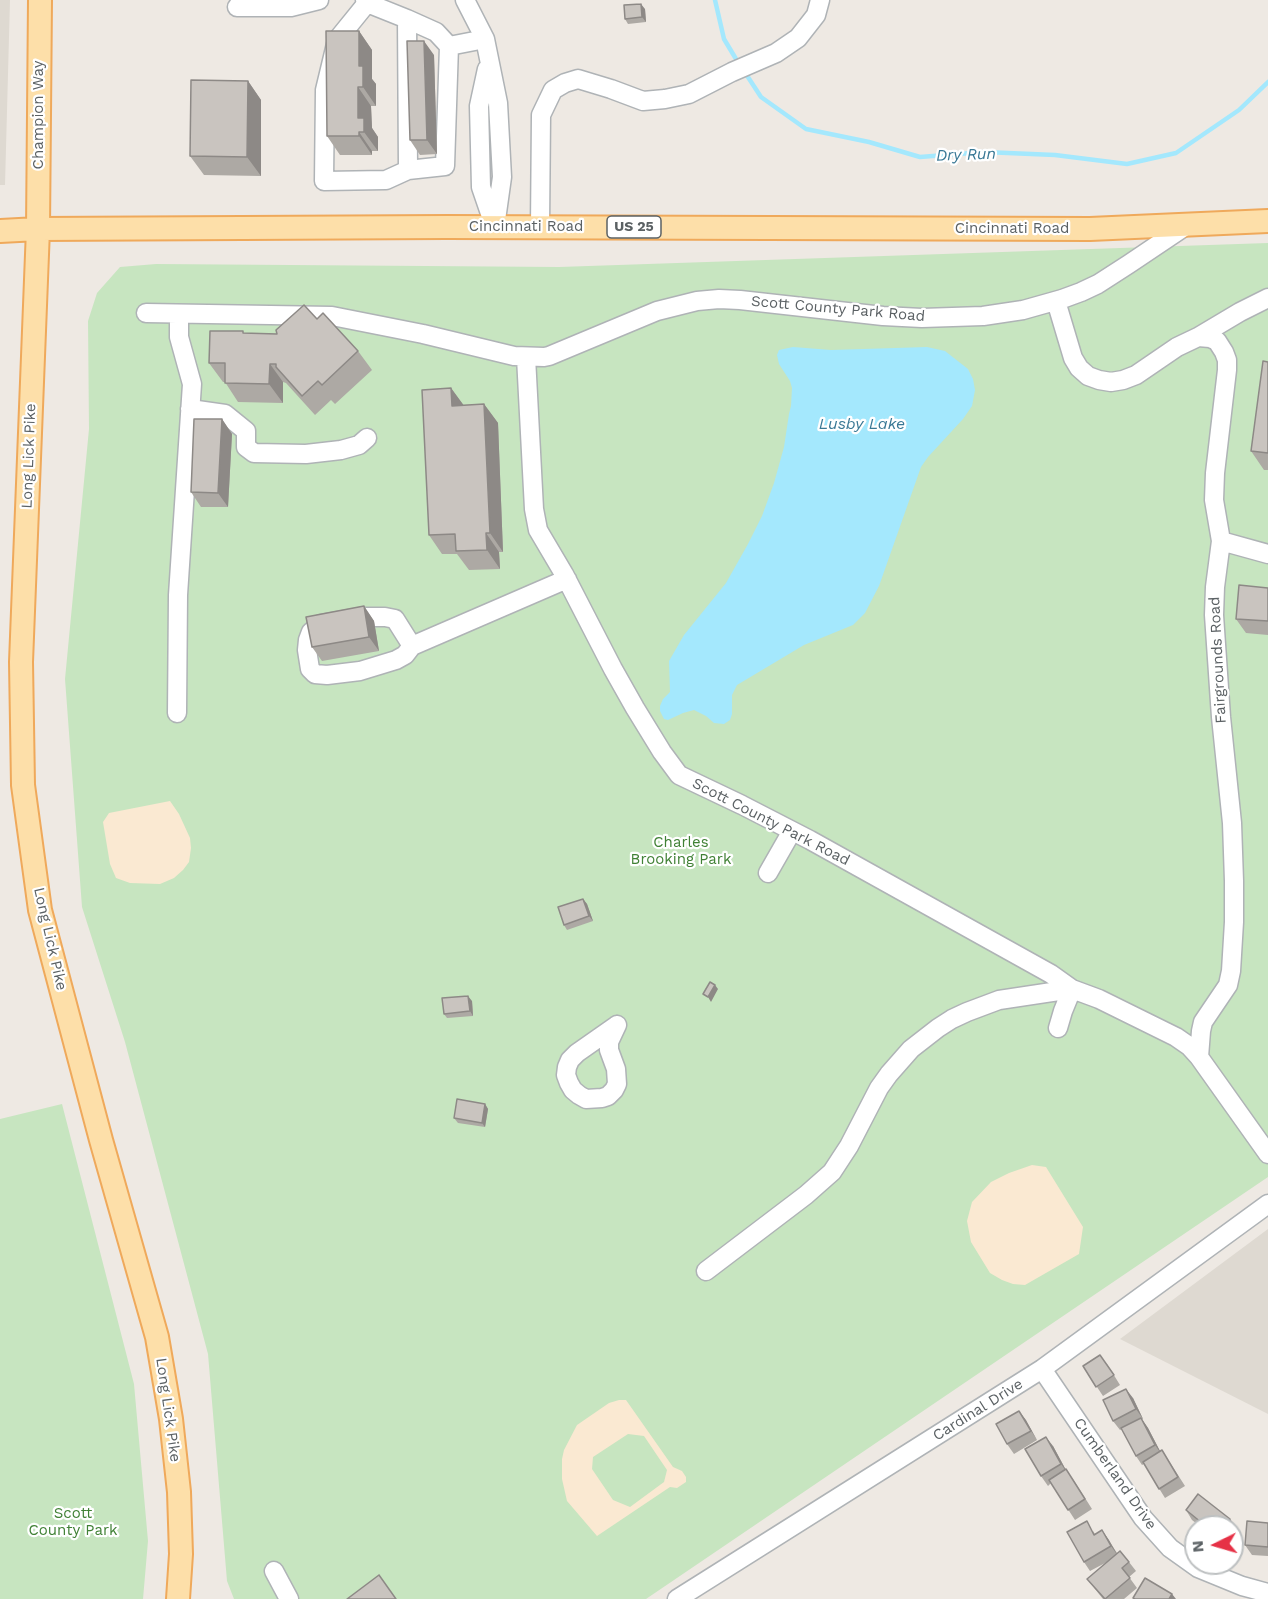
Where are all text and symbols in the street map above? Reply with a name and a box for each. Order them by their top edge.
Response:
street label: Champion Way [30,61,48,169]
water label: Dry Run [936,144,996,166]
road number: US 25 [607,216,661,238]
street label: Cincinnati Road [469,218,583,236]
street label: Cincinnati Road [955,220,1069,238]
street label: Scott County Park Road [750,292,926,326]
street label: Long Lick Pike [18,403,40,509]
water label: Lusby Lake [819,414,905,434]
street label: Fairgrounds Road [1206,596,1230,724]
street label: Scott County Park Road [689,774,853,870]
park label: Charles Brooking Park [631,834,731,869]
street label: Long Lick Pike [29,886,71,992]
street label: Long Lick Pike [152,1357,184,1463]
street label: Cardinal Drive [930,1375,1026,1445]
street label: Cumberland Drive [1070,1415,1160,1533]
park label: Scott County Park [28,1505,118,1540]
north arrow [1184,1515,1244,1575]
text: N [1188,1540,1208,1553]

